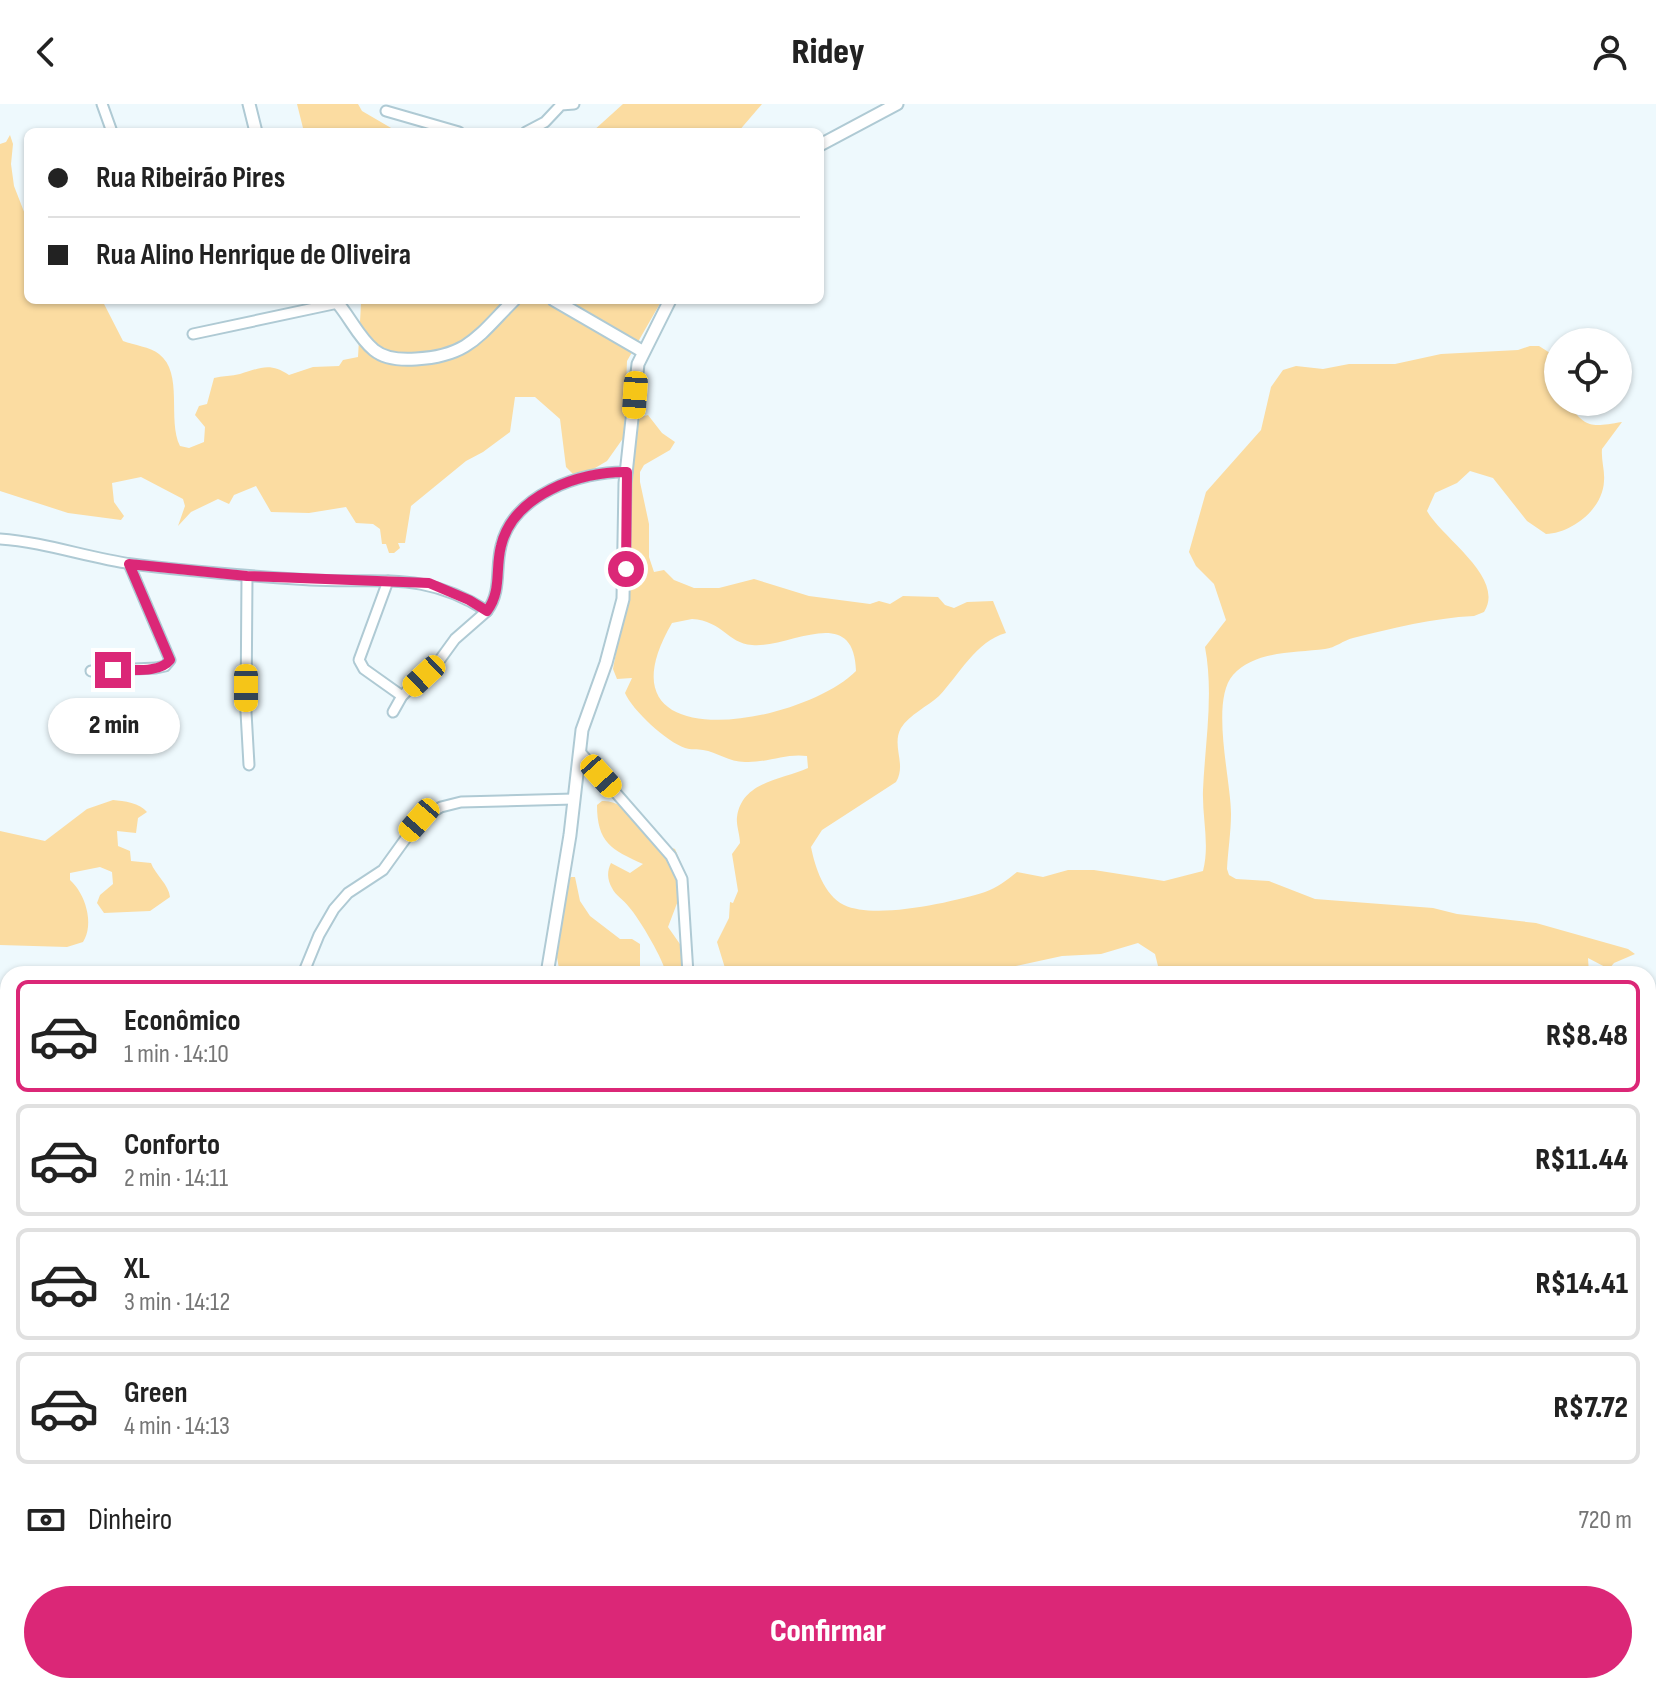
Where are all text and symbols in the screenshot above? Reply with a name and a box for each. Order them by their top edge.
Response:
icon: back [24,30,68,74]
icon: person [1588,30,1632,74]
text: Ridey [792,31,864,74]
text: Rua Ribeirão Pires [96,160,285,196]
text: Rua Alino Henrique de Oliveira [96,237,411,273]
map controls [1544,328,1632,416]
button: locate [1544,328,1632,416]
car [621,370,649,420]
route start [608,551,644,587]
car [398,651,450,701]
route end [95,652,131,688]
car [234,664,258,712]
callout: 2 min [47,698,179,754]
text: 2 min [89,710,139,741]
car [576,750,626,802]
car [394,794,444,846]
icon: car [28,1000,100,1072]
text: Econômico [124,1003,241,1039]
text: R$8.48 [1546,1018,1628,1054]
text: 1 min · 14:10 [124,1039,229,1070]
icon: car [28,1124,100,1196]
text: Conforto [124,1127,220,1163]
text: R$11.44 [1535,1142,1628,1178]
text: 2 min · 14:11 [124,1163,228,1194]
icon: car [28,1248,100,1320]
text: XL [124,1251,150,1287]
text: R$14.41 [1536,1266,1628,1302]
text: 3 min · 14:12 [124,1287,230,1318]
icon: car [28,1372,100,1444]
text: Green [124,1375,188,1411]
text: R$7.72 [1554,1390,1628,1426]
text: 4 min · 14:13 [124,1411,230,1442]
icon: cash [24,1498,68,1542]
text: Dinheiro [88,1502,172,1538]
text: 720 m [1578,1505,1632,1536]
button: Confirmar [24,1586,1632,1678]

